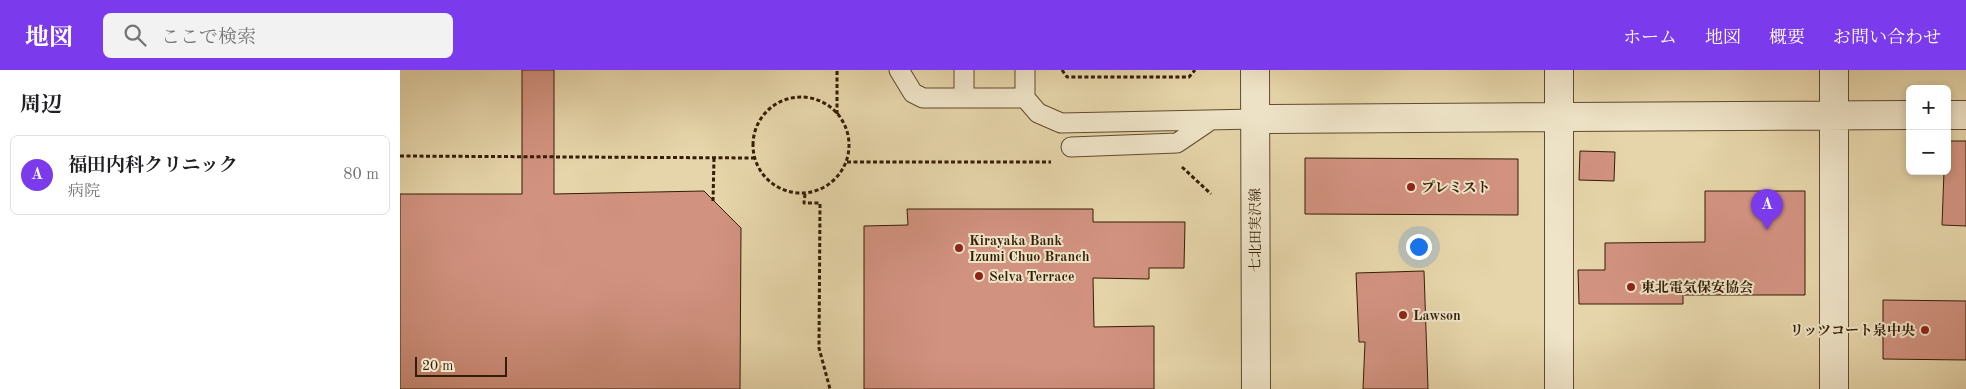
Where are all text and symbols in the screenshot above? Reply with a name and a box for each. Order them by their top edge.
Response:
search box [103,13,453,58]
icon: search [121,21,149,49]
text: 地図 [25,27,73,51]
text: ここで検索 [161,29,256,48]
text: ホーム [1623,29,1677,47]
text: 地図 [1705,29,1741,47]
text: 概要 [1769,29,1805,47]
text: お問い合わせ [1833,29,1941,47]
map controls [1906,85,1951,175]
button: + [1906,85,1951,130]
text: 周辺 [20,95,62,116]
button: − [1906,130,1951,175]
text: 福田内科クリニック [68,157,238,176]
text: A [31,167,43,183]
text: 80 m [343,167,379,183]
place label: プレミスト [1421,180,1490,195]
marker: プレミスト [1405,181,1417,193]
text: 病院 [68,184,100,200]
street label: 七北田実沢線 [1248,188,1263,272]
pin: A [1751,189,1783,230]
place label: Kirayaka Bank Izumi Chuo Branch [969,234,1090,264]
your location [1406,234,1432,260]
marker: Kirayaka Bank Izumi Chuo Branch [953,242,965,254]
marker: Selva Terrace [973,270,985,282]
place label: Selva Terrace [989,270,1075,284]
place label: 東北電気保安協会 [1641,279,1753,295]
marker: 東北電気保安協会 [1625,281,1637,293]
marker: Lawson [1397,309,1409,321]
place label: Lawson [1413,309,1461,323]
place label: リッツコート泉中央 [1790,323,1915,338]
marker: リッツコート泉中央 [1919,324,1931,336]
scale bar [415,354,508,377]
text: 20 m [422,359,453,373]

